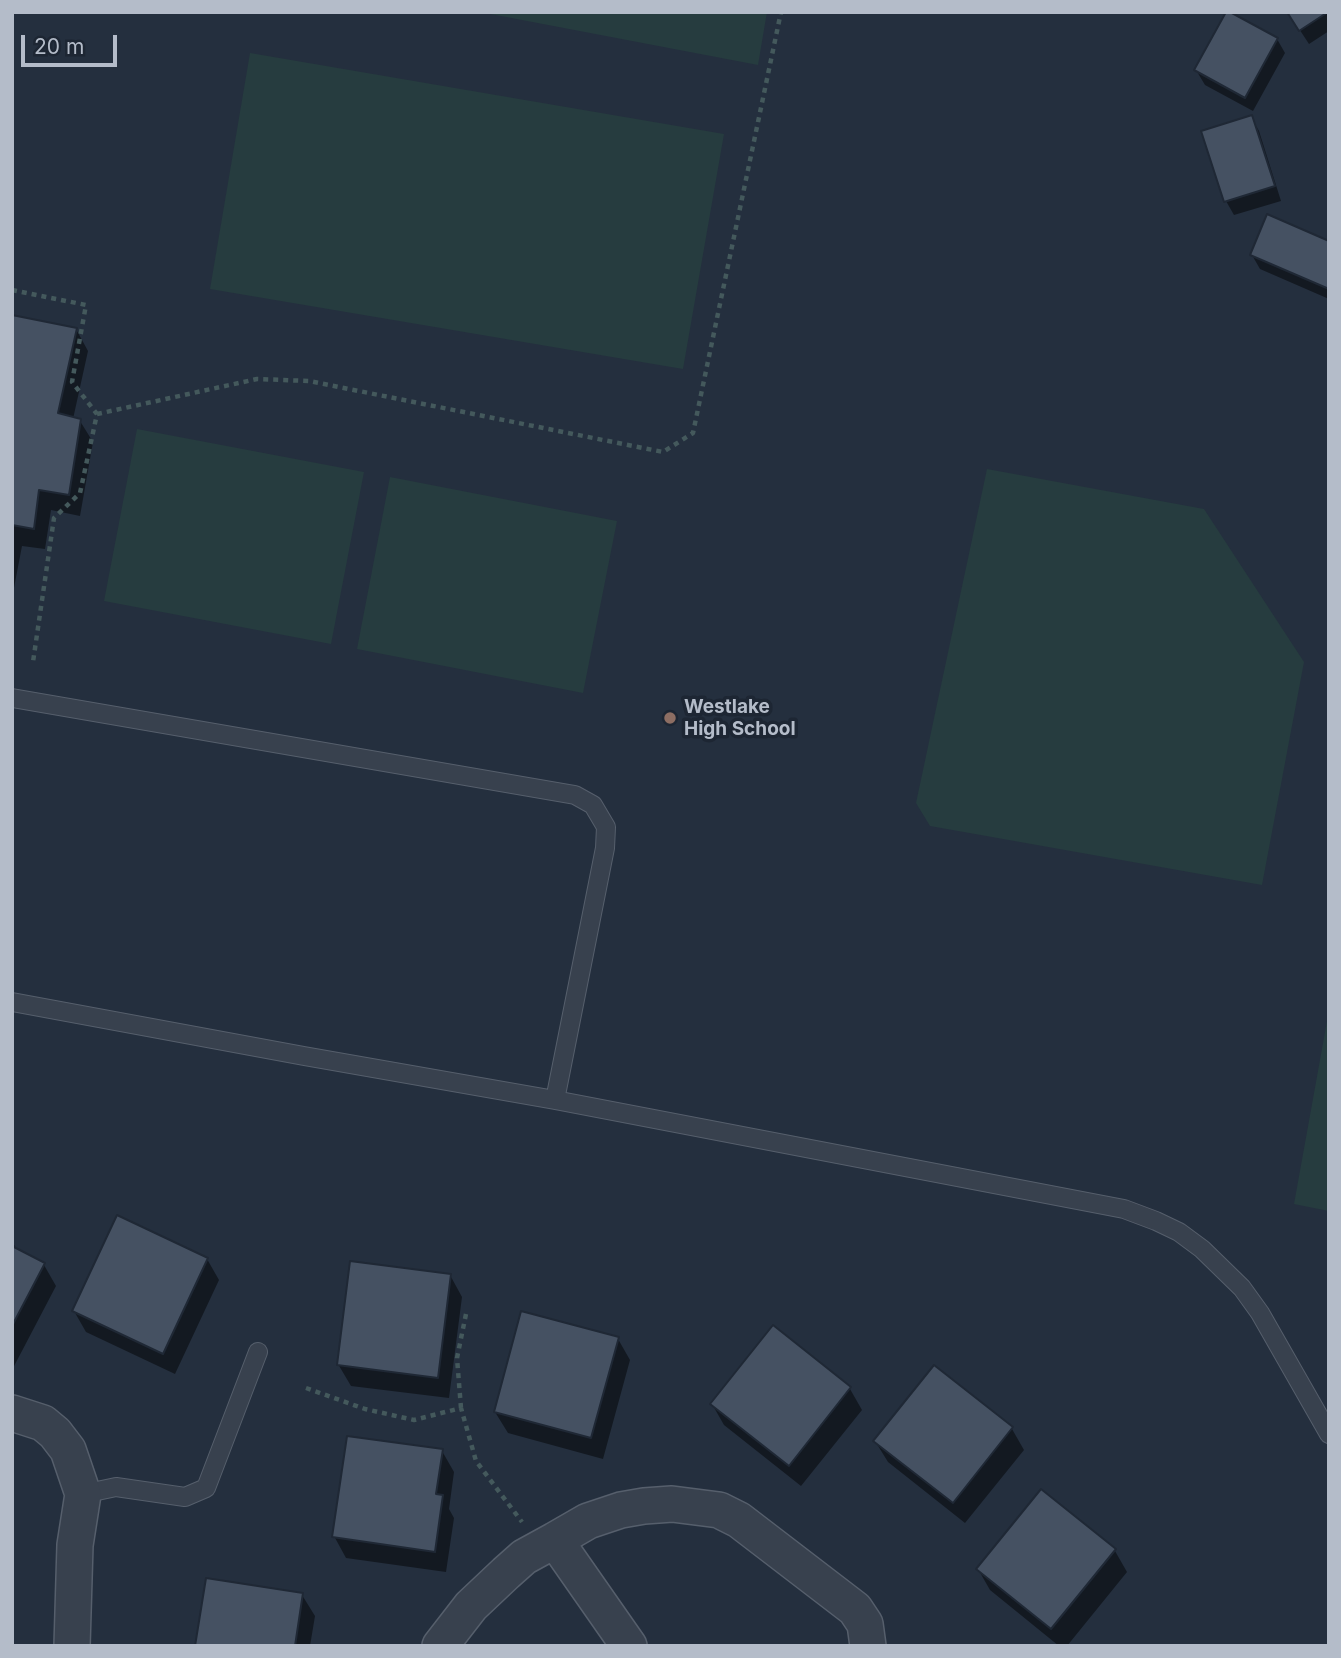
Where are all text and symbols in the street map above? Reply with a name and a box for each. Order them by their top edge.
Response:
scale bar [24,21,121,65]
text: 20 m [34,34,84,59]
place label: Westlake High School [684,696,796,740]
marker: Westlake High School [662,710,678,726]

